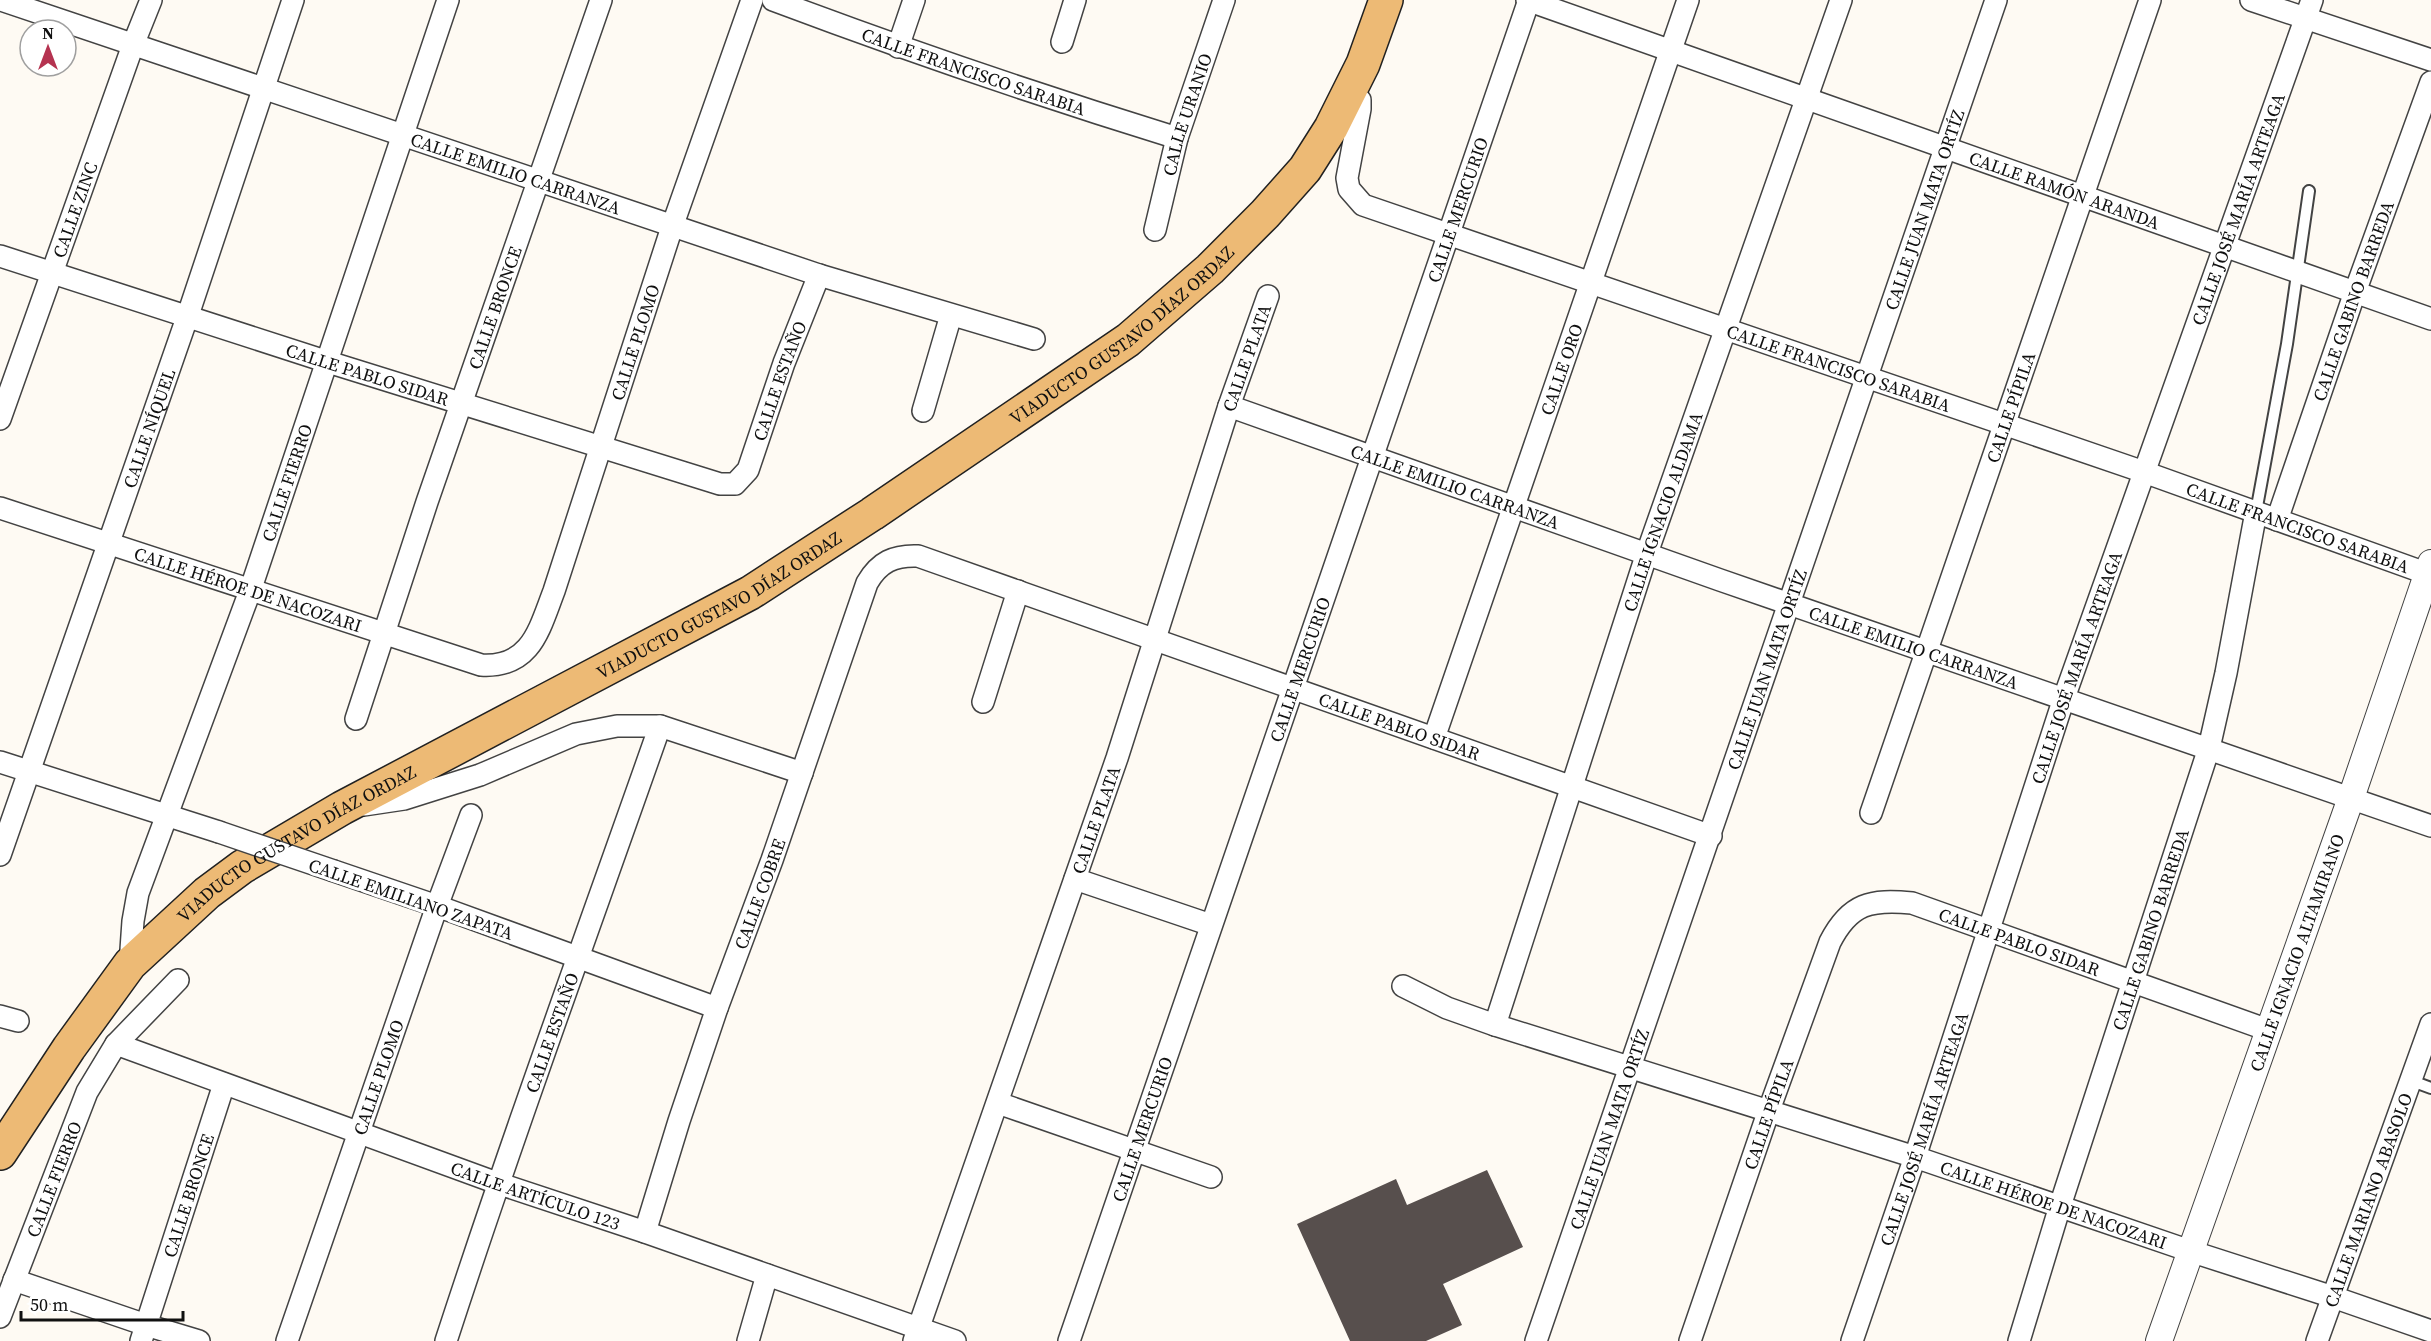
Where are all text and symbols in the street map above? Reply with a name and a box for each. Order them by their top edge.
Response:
north arrow [18,18,78,78]
street label: CALLE FRANCISCO SARABIA [858,21,1089,121]
text: N [42,22,54,44]
street label: CALLE URANIO [1156,50,1218,178]
street label: CALLE JOSÉ MARÍA ARTEAGA [2185,89,2291,329]
street label: CALLE JUAN MATA ORTÍZ [1878,106,1970,313]
street label: CALLE EMILIO CARRANZA [407,126,624,220]
street label: CALLE MERCURIO [1421,134,1494,286]
street label: CALLE RAMÓN ARANDA [1966,145,2163,235]
street label: CALLE ZINC [46,159,103,261]
street label: CALLE GABINO BARREDA [2306,197,2400,404]
street label: VIADUCTO GUSTAVO DÍAZ ORDAZ [1004,240,1239,430]
street label: CALLE BRONCE [461,243,527,373]
street label: CALLE PLOMO [604,281,665,403]
street label: CALLE PLATA [1216,300,1277,415]
street label: CALLE ESTAÑO [746,317,812,444]
street label: CALLE FRANCISCO SARABIA [1724,318,1954,418]
street label: CALLE ORO [1534,320,1588,418]
street label: CALLE PABLO SIDAR [283,337,452,411]
street label: CALLE PÍPILA [1980,348,2041,466]
street label: CALLE NÍQUEL [116,365,181,491]
street label: CALLE IGNACIO ALDAMA [1616,408,1708,615]
street label: CALLE FIERRO [255,420,318,545]
street label: CALLE EMILIO CARRANZA [1347,438,1563,535]
street label: CALLE FRANCISCO SARABIA [2183,476,2413,579]
street label: VIADUCTO GUSTAVO DÍAZ ORDAZ [592,525,846,684]
street label: CALLE HÉROE DE NACOZARI [131,540,365,638]
street label: CALLE JOSÉ MARÍA ARTEAGA [2024,547,2128,787]
street label: CALLE JUAN MATA ORTÍZ [1720,566,1812,773]
street label: CALLE MERCURIO [1263,593,1336,745]
street label: CALLE EMILIO CARRANZA [1806,599,2022,695]
street label: CALLE PABLO SIDAR [1315,686,1484,766]
street label: VIADUCTO GUSTAVO DÍAZ ORDAZ [171,759,420,928]
street label: CALLE PLATA [1065,762,1126,877]
street label: CALLE GABINO BARREDA [2106,825,2195,1033]
street label: CALLE IGNACIO ALTAMIRANO [2243,830,2350,1075]
street label: CALLE COBRE [727,835,791,953]
street label: CALLE EMILIANO ZAPATA [305,852,517,946]
street label: CALLE PABLO SIDAR [1935,901,2104,982]
street label: CALLE ESTAÑO [519,969,584,1096]
street label: CALLE JOSÉ MARÍA ARTEAGA [1873,1009,1974,1249]
street label: CALLE PLOMO [346,1016,409,1138]
street label: CALLE JUAN MATA ORTÍZ [1563,1025,1655,1233]
street label: CALLE MERCURIO [1105,1053,1178,1205]
street label: CALLE PÍPILA [1737,1055,1799,1173]
street label: CALLE MARIANO ABASOLO [2318,1089,2418,1310]
street label: CALLE FIERRO [20,1117,87,1241]
street label: CALLE BRONCE [156,1130,220,1260]
street label: CALLE HÉROE DE NACOZARI [1937,1154,2170,1255]
street label: CALLE ARTÍCULO 123 [447,1155,623,1235]
scale bar [21,1284,183,1322]
text: 50 m [30,1292,68,1317]

